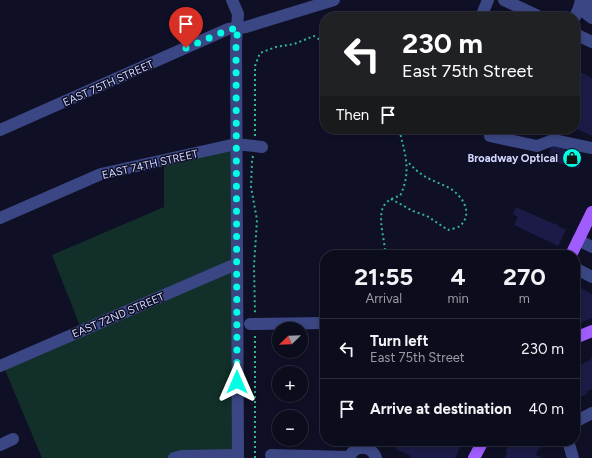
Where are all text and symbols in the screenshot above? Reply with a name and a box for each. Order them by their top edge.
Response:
pin [169,7.0,203,48]
icon: arrive [175,13,197,35]
text: 230 m [402,26,483,60]
icon: left [336,28,388,80]
street label: EAST 75TH STREET [61,58,155,109]
text: East 75th Street [402,60,533,82]
icon: arrive [377,104,399,126]
text: Then [336,106,369,124]
street label: EAST 74TH STREET [101,147,199,182]
shop icon: Broadway Optical [561,147,583,169]
place label: Broadway Optical [467,152,558,165]
text: 21:55 [354,262,413,291]
text: 4 [451,262,466,291]
text: 270 [503,262,546,291]
street label: EAST 72ND STREET [70,290,166,341]
text: Arrival [365,291,402,306]
text: min [447,291,469,306]
text: m [519,291,530,306]
north arrow [272,322,308,358]
map controls [272,322,308,446]
text: Turn left [370,332,428,350]
icon: left [336,338,358,360]
text: 230 m [521,340,564,358]
text: East 75th Street [370,350,465,365]
position arrow [216,361,258,403]
button: + [272,366,308,402]
icon: arrive [336,398,358,420]
text: Arrive at destination [370,400,511,418]
text: 40 m [529,400,564,418]
button: − [272,410,308,446]

